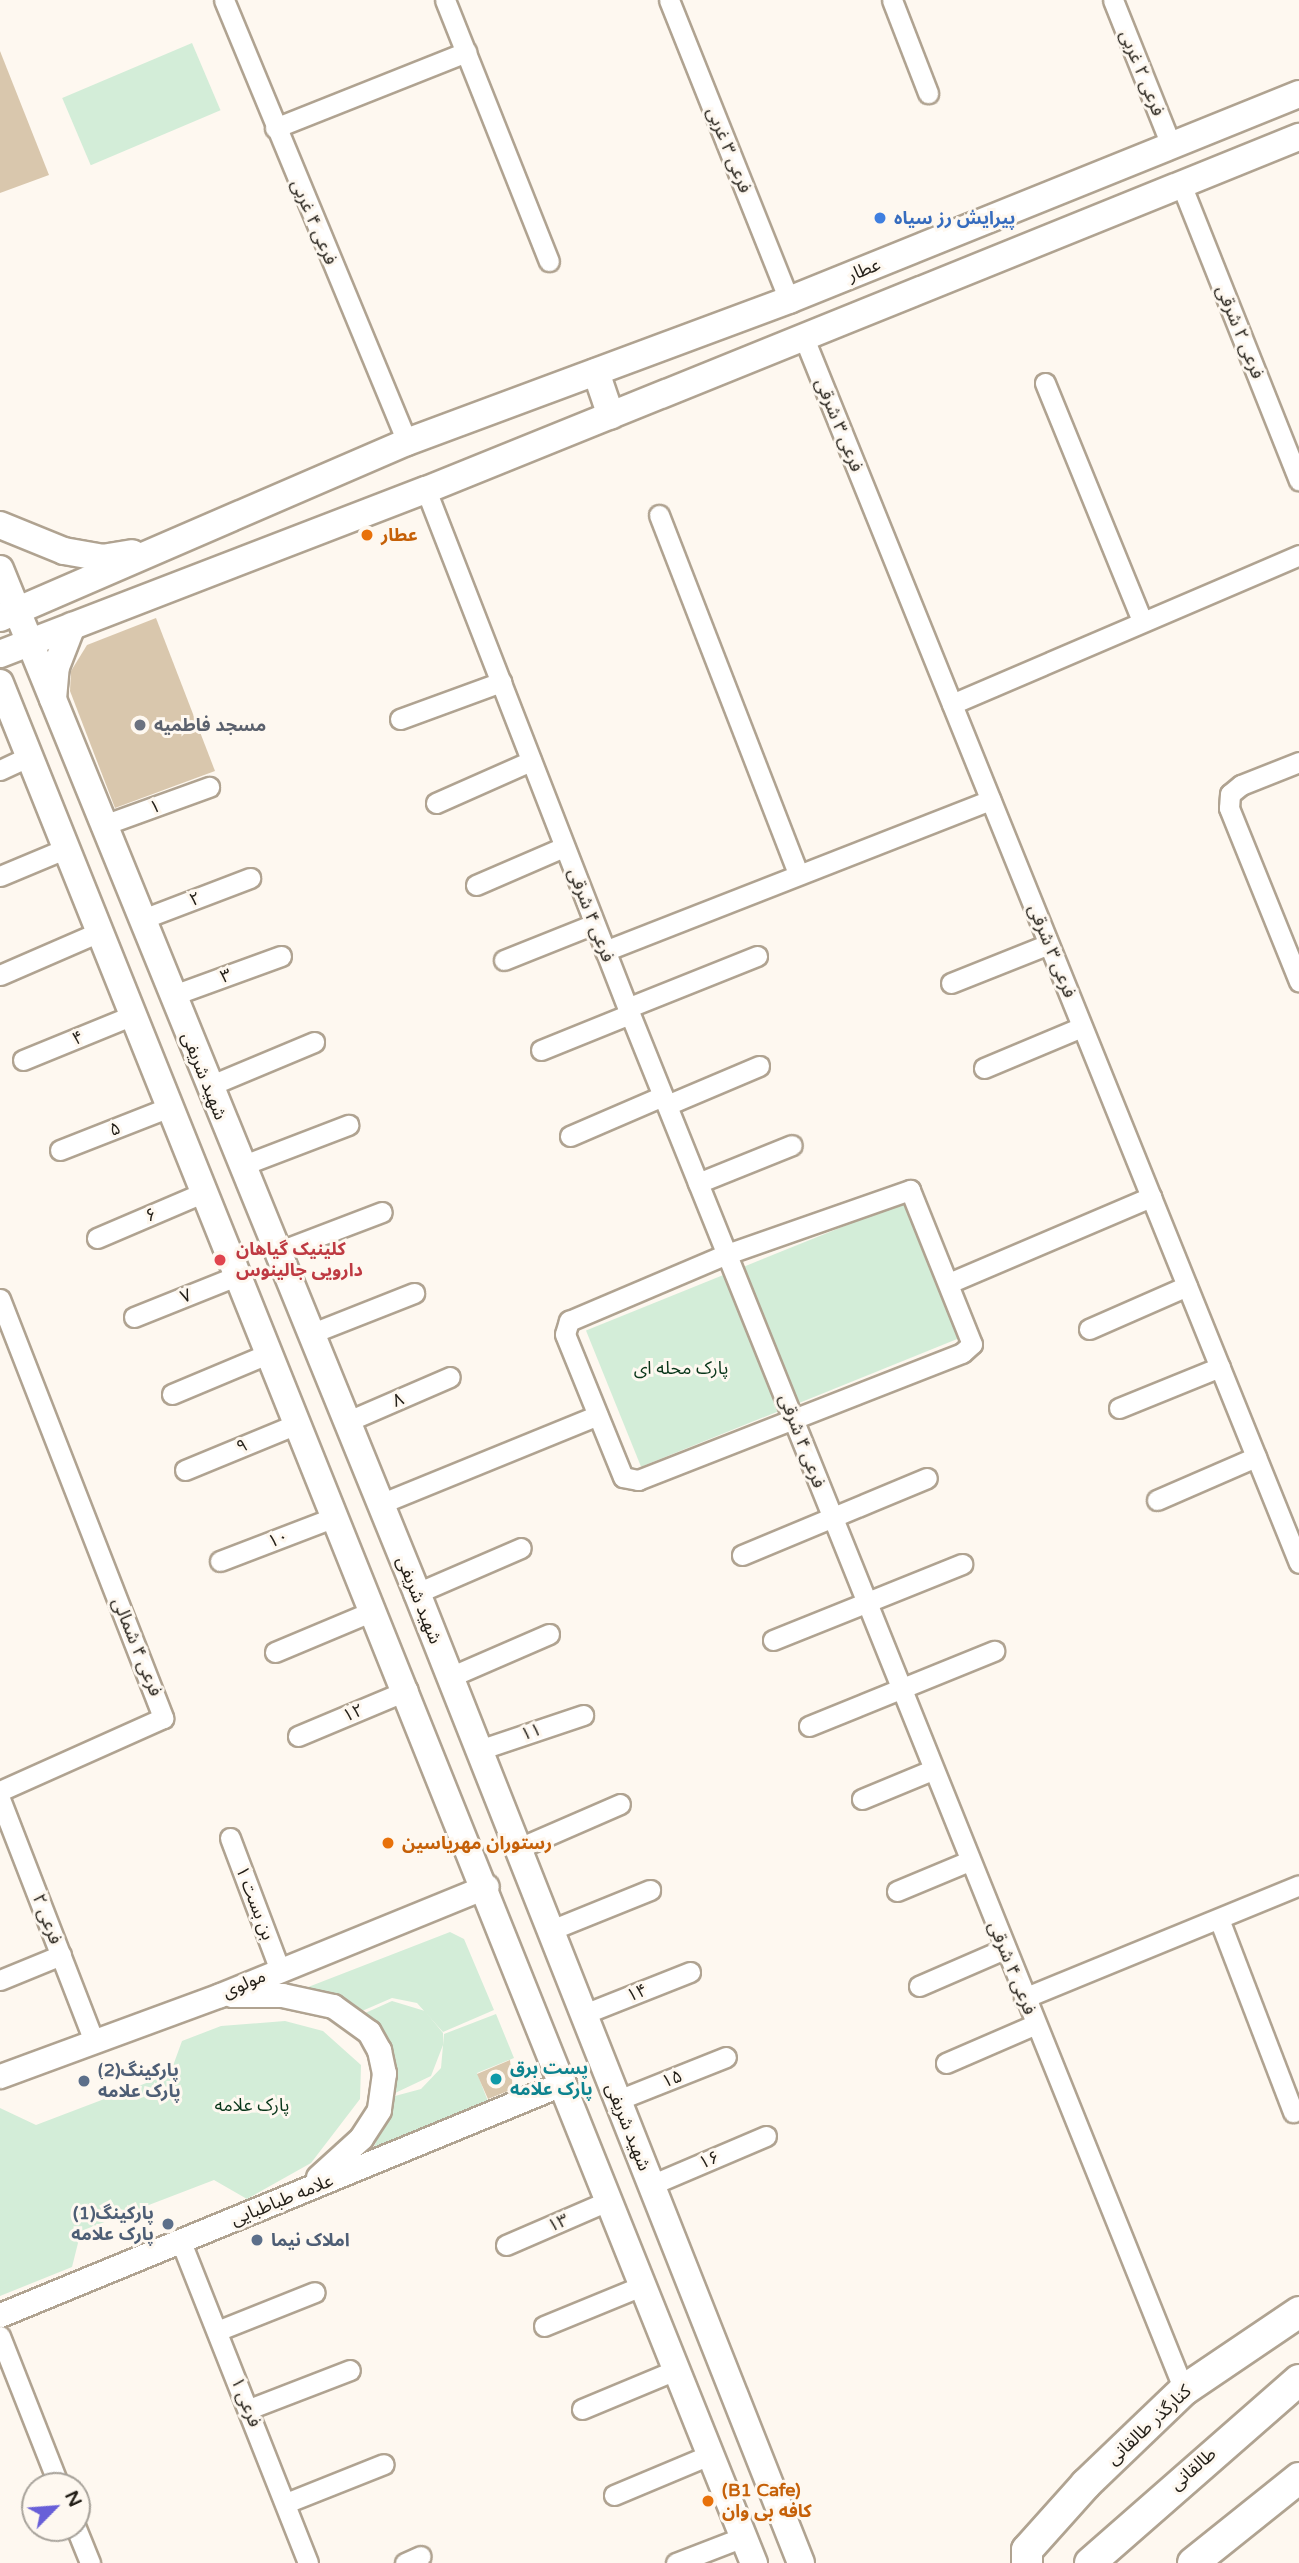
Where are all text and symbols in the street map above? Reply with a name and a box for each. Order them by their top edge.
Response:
street label: فرعی ۲ غربی [1115,27,1169,119]
street label: فرعی ۳ غربی [702,104,756,196]
street label: فرعی ۴ غربی [286,176,342,268]
place label: پیرایش رز سیاه [894,207,1015,229]
marker: پیرایش رز سیاه [872,210,888,226]
street label: عطار [844,254,884,286]
street label: فرعی ۲ شرقی [1212,282,1268,382]
street label: فرعی ۳ شرقی [811,375,867,475]
place label: عطار [381,524,418,546]
marker: عطار [359,527,375,543]
place label: مسجد فاطمیه [154,714,266,736]
marker: مسجد فاطمیه [132,717,148,733]
street label: ۱ [146,795,164,819]
street label: فرعی ۴ شرقی [563,865,619,965]
street label: ۲ [186,887,204,911]
street label: فرعی ۳ شرقی [1024,901,1080,1001]
street label: ۳ [217,964,235,988]
street label: ۴ [69,1026,87,1050]
street label: شهید شریفی [177,1029,231,1123]
street label: ۵ [106,1117,124,1141]
street label: ۶ [142,1203,160,1227]
place label: کلینیک گیاهان دارویی جالینوس [236,1239,363,1282]
marker: کلینیک گیاهان دارویی جالینوس [210,1250,230,1270]
street label: ۷ [177,1284,195,1308]
park label: پارک محله ای [634,1357,728,1379]
street label: ۸ [389,1388,407,1412]
street label: فرعی ۴ شرقی [774,1391,830,1491]
street label: ۹ [233,1434,251,1458]
street label: ۱۰ [265,1525,291,1553]
street label: شهید شریفی [392,1553,446,1647]
street label: فرعی ۴ شمالی [107,1595,167,1699]
street label: ۱۲ [339,1699,367,1727]
street label: ۱۱ [518,1718,544,1746]
place label: رستوران مهریاسین [402,1832,552,1854]
marker: رستوران مهریاسین [380,1835,396,1851]
street label: بن بست ۱ [231,1863,279,1943]
street label: فرعی ۲ [28,1891,66,1947]
street label: فرعی ۴ شرقی [984,1918,1040,2018]
street label: مولوی [219,1965,269,2003]
street label: ۱۴ [623,1979,651,2007]
place label: پست برق پارک علامه [510,2058,593,2100]
place label: پارکینگ(2) پارک علامه [98,2060,181,2102]
street label: ۱۵ [658,2065,686,2093]
marker: پست برق پارک علامه [488,2071,504,2087]
marker: پارکینگ(2) پارک علامه [76,2073,92,2089]
street label: شهید شریفی [601,2080,655,2174]
park label: پارک علامه [214,2094,290,2116]
street label: ۱۶ [695,2146,723,2174]
street label: علامه طباطبایی [228,2170,336,2230]
place label: پارکینگ(1) پارک علامه [71,2203,154,2246]
street label: ۱۳ [544,2209,572,2237]
marker: پارکینگ(1) پارک علامه [160,2216,176,2232]
place label: املاک نیما [271,2229,350,2251]
marker: املاک نیما [249,2232,265,2248]
street label: فرعی ۱ [226,2374,266,2430]
street label: کنارگذر طالقانی [1102,2381,1196,2469]
street label: طالقانی [1165,2443,1221,2495]
north arrow [21,2472,91,2542]
place label: (B1 Cafe) کافه بی وان [722,2480,812,2522]
text: N [60,2487,86,2511]
marker: (B1 Cafe) کافه بی وان [700,2493,716,2509]

